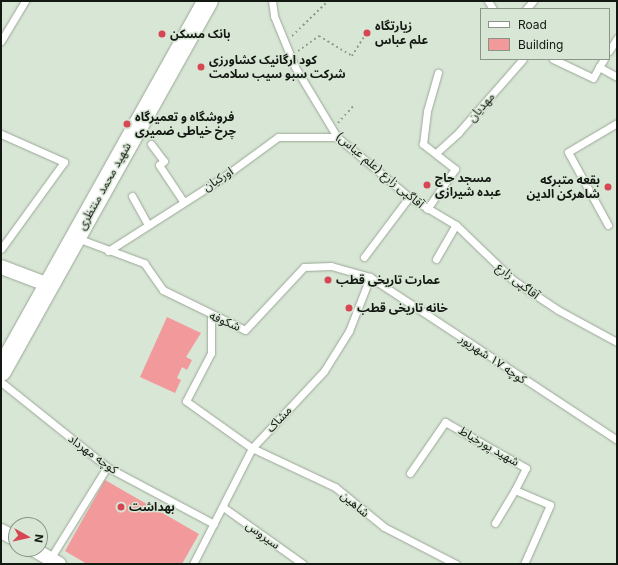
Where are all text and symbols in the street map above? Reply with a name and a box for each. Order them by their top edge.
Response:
legend [480,8,610,60]
text: Road [518,17,547,32]
place label: زيارتگاه علم عباس [375,19,428,47]
place label: بانک مسکن [170,27,231,41]
marker: زيارتگاه علم عباس [362,28,372,38]
marker: بانک مسکن [157,29,167,39]
text: Building [518,37,563,52]
place label: کود ارگانیک کشاورزی شرکت سبو سیب سلامت [209,53,346,81]
marker: کود ارگانیک کشاورزی شرکت سبو سیب سلامت [196,62,206,72]
street label: مهدیان [464,89,498,125]
place label: فروشگاه و تعمیرگاه چرخ خیاطی ضمیری [135,110,236,138]
marker: فروشگاه و تعمیرگاه چرخ خیاطی ضمیری [122,119,132,129]
street label: آقاگپی زارع (علم عباس) [333,129,427,211]
street label: شهید محمد منتظری [74,140,134,232]
street label: اورکیان [200,164,236,194]
place label: مسجد حاج عبده شیرازی [435,171,501,199]
place label: بقعه متبرکه شاهرکن الدین [527,173,600,201]
marker: مسجد حاج عبده شیرازی [422,180,432,190]
marker: بقعه متبرکه شاهرکن الدین [603,182,613,192]
street label: آقاگپی زارع [494,260,542,302]
place label: عمارت تاریخی قطب [336,273,440,287]
marker: عمارت تاریخی قطب [323,275,333,285]
place label: خانه تاریخی قطب [357,301,448,315]
marker: خانه تاریخی قطب [344,303,354,313]
street label: شکوفه [207,308,243,334]
street label: کوچه ۱۷ شهریور [457,331,529,387]
street label: مشاک [263,403,295,435]
street label: شهید پورخیاط [456,423,522,469]
street label: کوچه مهرداد [65,431,121,477]
street label: شاهین [338,488,372,520]
place label: بهداشت [129,500,175,514]
marker: بهداشت [116,502,126,512]
north arrow [8,517,48,557]
street label: سیروس [243,518,283,552]
text: N [31,533,46,544]

